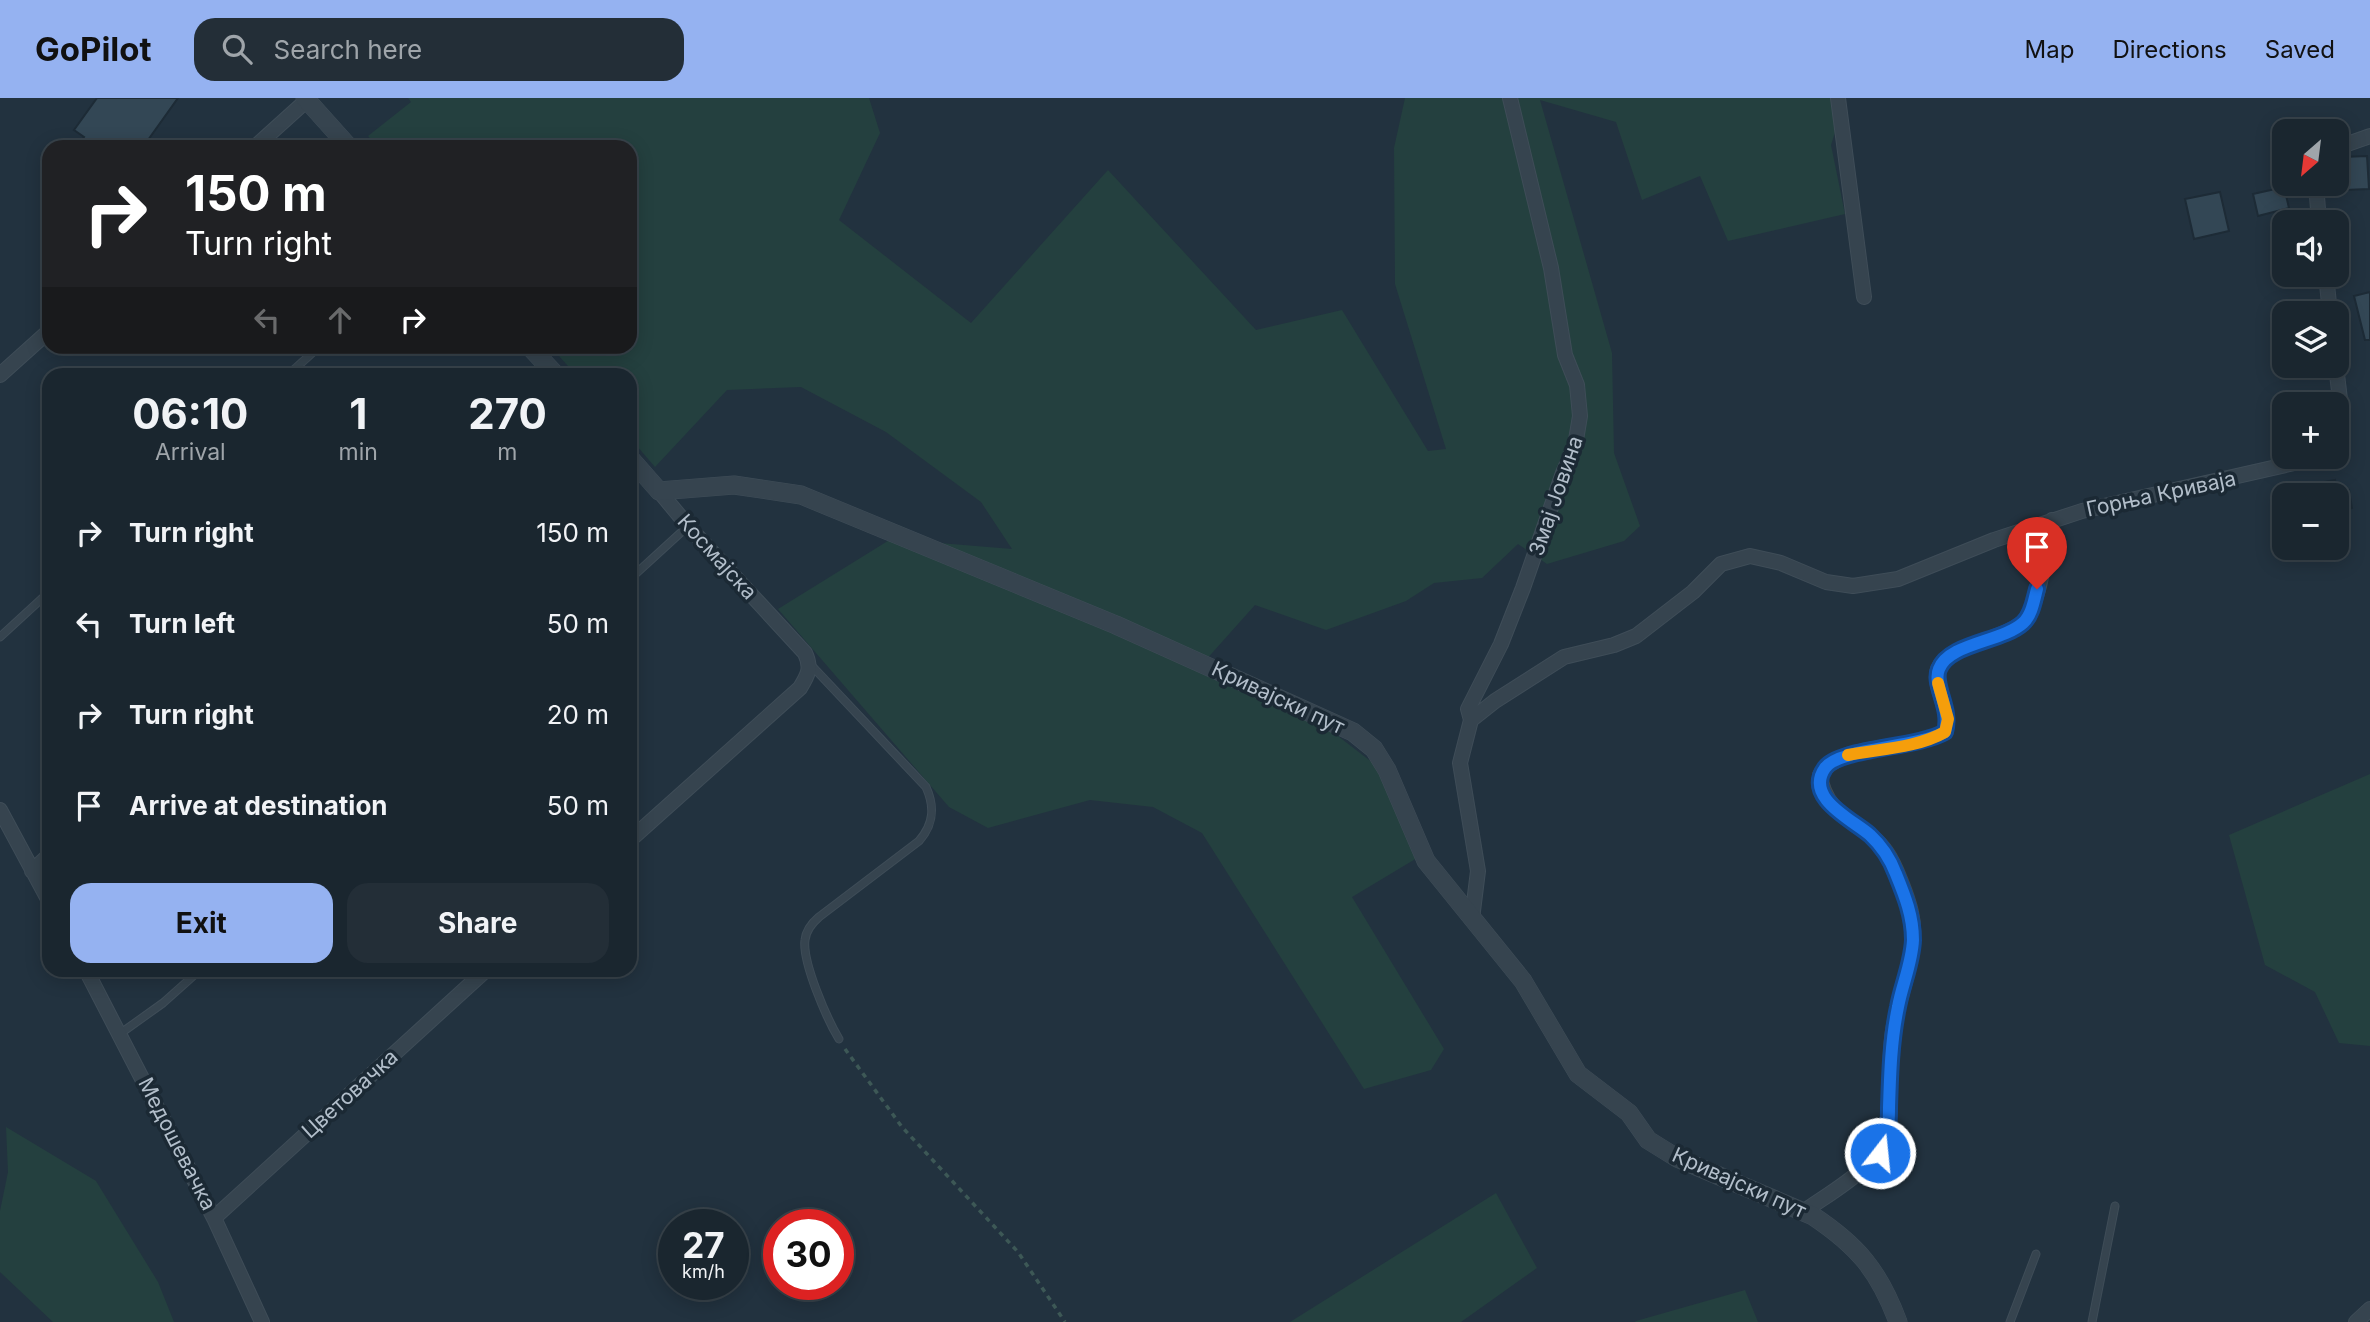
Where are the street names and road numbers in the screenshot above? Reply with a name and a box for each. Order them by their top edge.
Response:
street label: Змај Јовина [1523,433,1588,559]
street label: Горња Криваја [2084,465,2238,522]
street label: Космајска [673,509,762,604]
street label: Кривајски пут [1208,656,1349,739]
street label: Цветовачка [297,1044,403,1143]
street label: Медошевачка [133,1073,222,1214]
street label: Кривајски пут [1668,1142,1810,1223]

